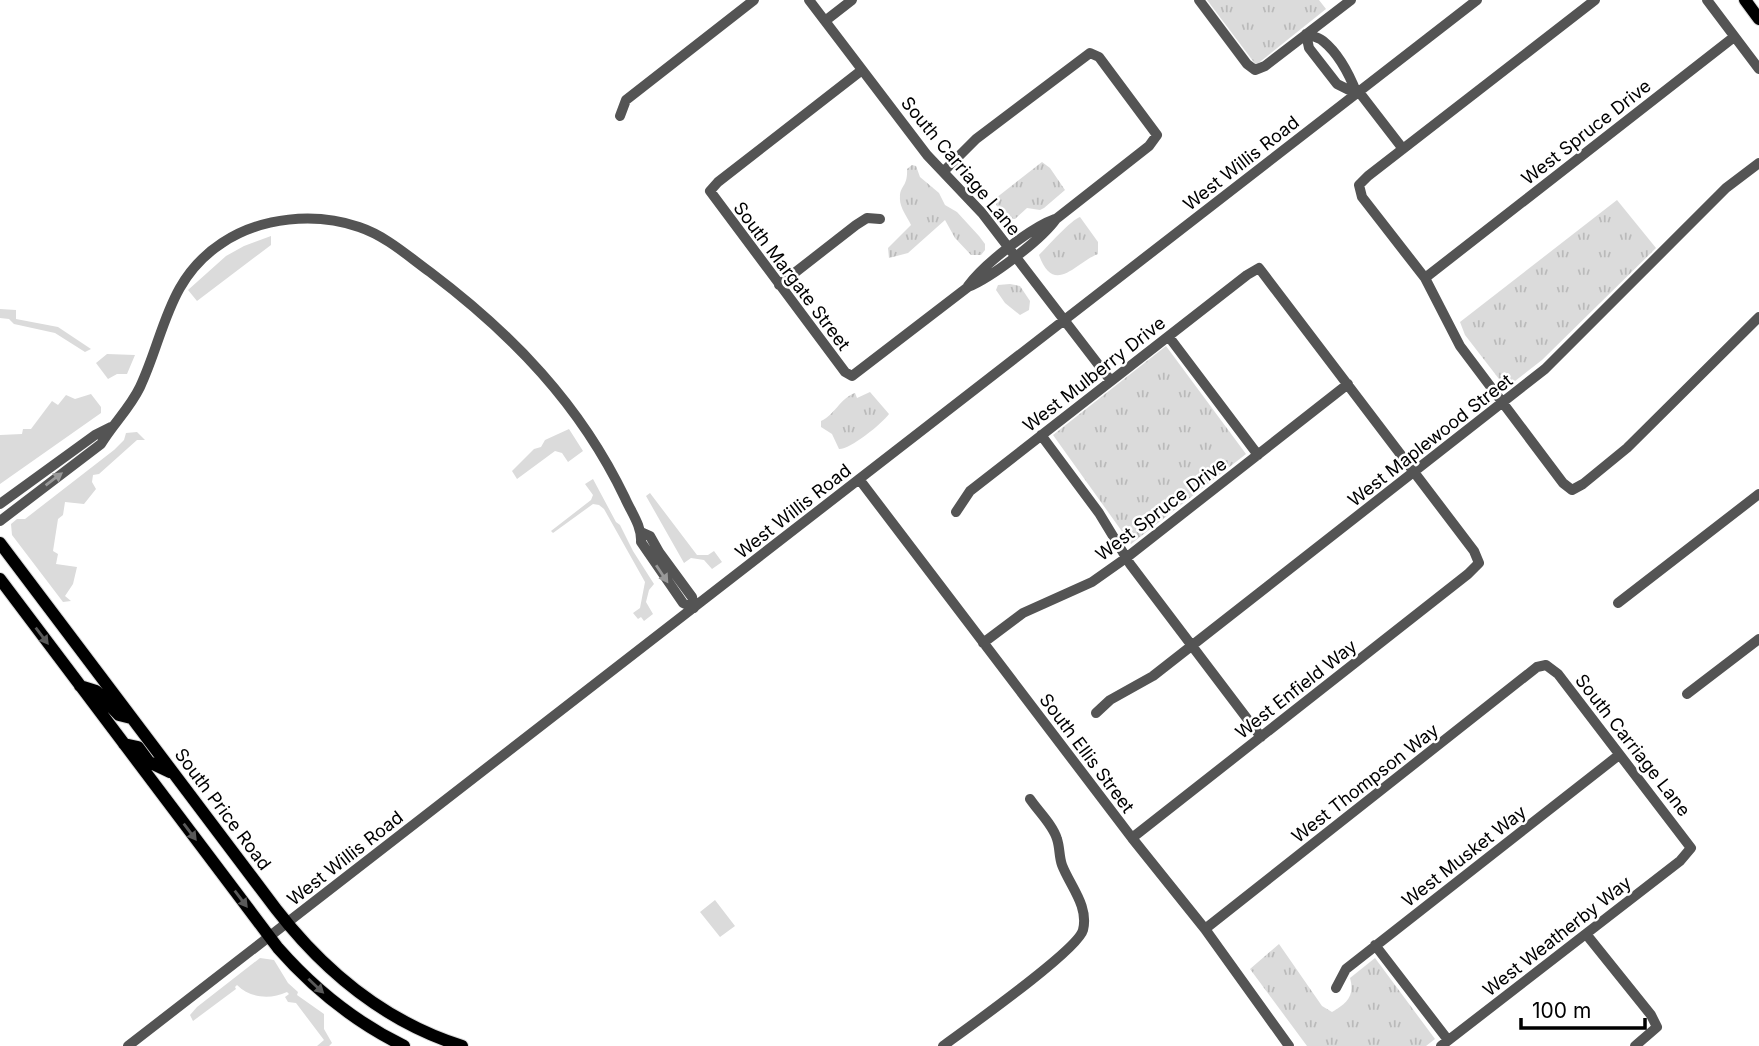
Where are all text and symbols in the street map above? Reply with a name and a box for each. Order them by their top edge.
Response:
street label: West Spruce Drive [1517,75,1655,189]
street label: South Carriage Lane [897,92,1025,240]
street label: West Willis Road [1179,111,1303,215]
street label: South Margate Street [729,198,855,355]
street label: West Mulberry Drive [1019,312,1169,436]
street label: West Maplewood Street [1344,369,1516,511]
street label: West Spruce Drive [1091,453,1231,565]
street label: West Willis Road [731,459,855,563]
one-way arrow [45,472,63,487]
one-way arrow [655,564,668,584]
one-way arrow [35,626,50,644]
street label: West Enfield Way [1231,635,1361,743]
street label: South Carriage Lane [1571,670,1695,820]
street label: South Ellis Street [1035,689,1139,817]
street label: West Thompson Way [1287,719,1443,847]
street label: South Price Road [170,744,276,874]
street label: West Musket Way [1398,801,1530,911]
street label: West Willis Road [283,806,407,910]
one-way arrow [182,822,197,840]
street label: West Weatherby Way [1479,872,1635,1000]
one-way arrow [233,890,247,908]
one-way arrow [307,978,324,994]
scale bar [1521,986,1645,1030]
text: 100 m [1532,998,1591,1023]

